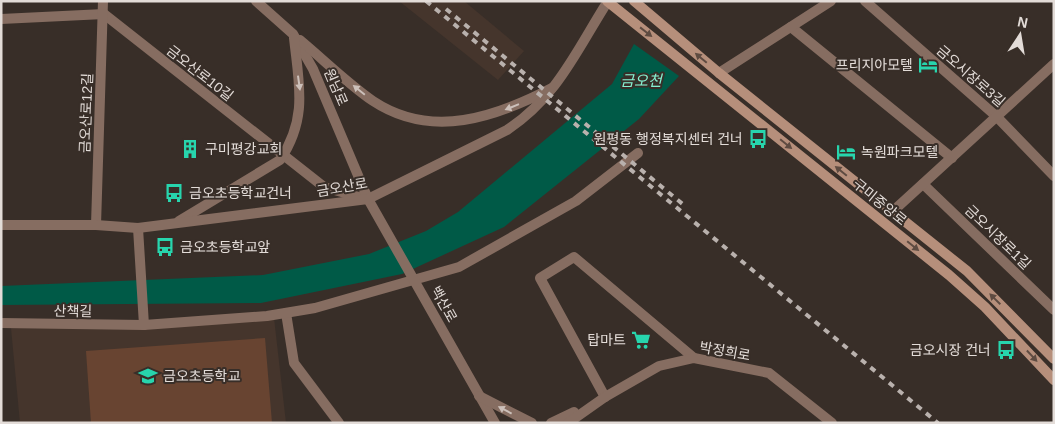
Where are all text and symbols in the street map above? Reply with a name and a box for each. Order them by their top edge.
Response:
north arrow [995,10,1045,60]
text: N [1016,13,1029,31]
one-way arrow [639,27,652,38]
street label: 금오산로10길 [164,42,236,104]
street label: 금오시장로3길 [934,42,1008,110]
one-way arrow [694,52,707,63]
hotel icon: 프리지아모텔 [917,54,939,76]
place label: 프리지아모텔 [836,57,913,73]
street label: 원남로 [321,66,351,108]
water label: 금오천 [620,72,664,89]
street label: 금오산로12길 [77,73,95,153]
one-way arrow [295,75,303,91]
one-way arrow [353,85,366,96]
one-way arrow [504,103,519,111]
bus stop icon: 원평동 행정복지센터 건너 [747,128,769,150]
place label: 원평동 행정복지센터 건너 [594,131,743,147]
building icon: 구미평강교회 [179,138,201,160]
one-way arrow [780,139,793,150]
place label: 구미평강교회 [205,141,282,157]
hotel icon: 녹원파크모텔 [835,141,857,163]
place label: 녹원파크모텔 [861,144,938,160]
one-way arrow [835,165,848,176]
street label: 금오산로 [315,175,369,199]
street label: 구미중앙로 [850,176,910,229]
bus stop icon: 금오초등학교건너 [163,182,185,204]
place label: 금오초등학교건너 [189,185,292,201]
street label: 금오시장로1길 [962,202,1034,272]
bus stop icon: 금오초등학교앞 [154,236,176,258]
place label: 금오초등학교앞 [180,239,270,255]
one-way arrow [906,241,919,252]
street label: 백산로 [428,283,460,325]
one-way arrow [989,294,1001,306]
street label: 산책길 [54,303,92,319]
supermarket icon: 탑마트 [630,329,652,351]
place label: 탑마트 [587,332,626,348]
street label: 박정희로 [698,339,752,363]
bus stop icon: 금오시장 건너 [995,339,1017,361]
place label: 금오시장 건너 [910,342,991,358]
one-way arrow [1026,350,1038,362]
school or university icon: 금오초등학교 [137,365,159,387]
place label: 금오초등학교 [163,368,240,384]
one-way arrow [497,406,512,414]

